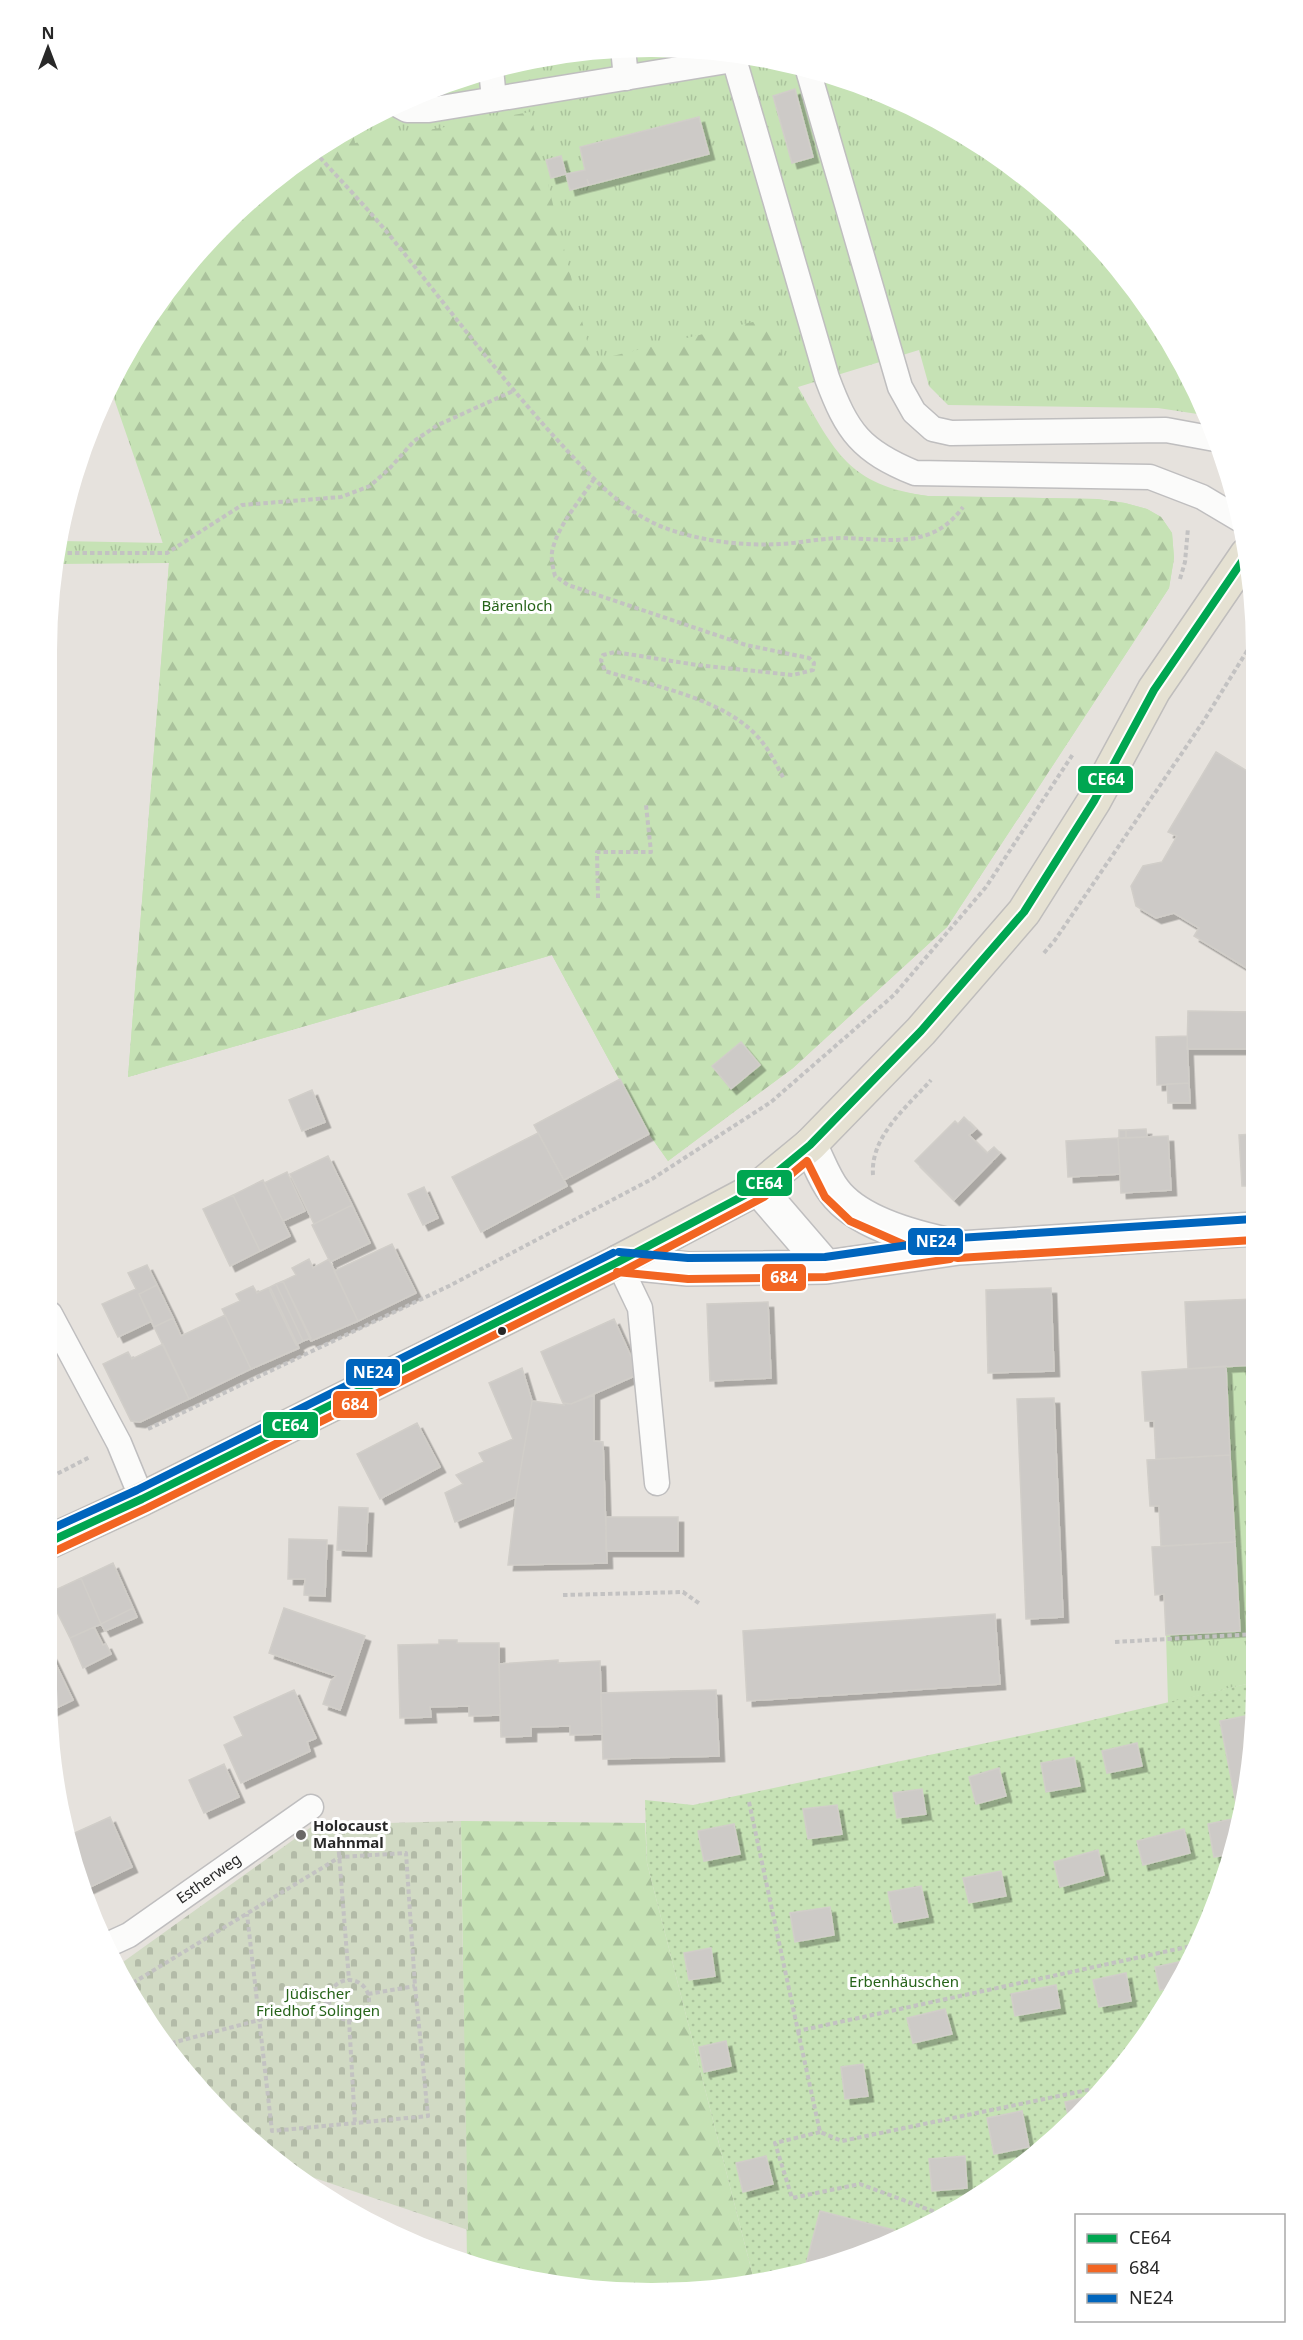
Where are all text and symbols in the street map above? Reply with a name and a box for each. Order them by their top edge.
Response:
north arrow [18,18,78,78]
text: N [41,22,55,44]
park label: Bärenloch [481,595,553,615]
line badge: CE64 [1077,765,1134,794]
text: CE64 [1087,768,1125,790]
line badge: CE64 [736,1169,793,1197]
text: CE64 [745,1172,783,1194]
line badge: NE24 [907,1227,964,1256]
text: NE24 [916,1230,956,1252]
line badge: 684 [761,1263,807,1292]
text: 684 [770,1266,798,1288]
unlabelled marker [496,1325,508,1337]
line badge: NE24 [345,1358,401,1387]
text: NE24 [353,1361,393,1383]
line badge: 684 [332,1390,378,1419]
text: 684 [341,1393,369,1415]
line badge: CE64 [262,1411,319,1439]
text: CE64 [271,1414,309,1436]
place label: Holocaust Mahnmal [313,1815,389,1852]
marker: Holocaust Mahnmal [294,1828,308,1842]
street label: Estherweg [172,1848,244,1908]
park label: Erbenhäuschen [849,1971,959,1991]
park label: Jüdischer Friedhof Solingen [256,1983,380,2020]
legend [1075,2214,1285,2322]
text: CE64 [1129,2225,1171,2249]
text: 684 [1129,2255,1160,2279]
text: NE24 [1129,2285,1173,2309]

